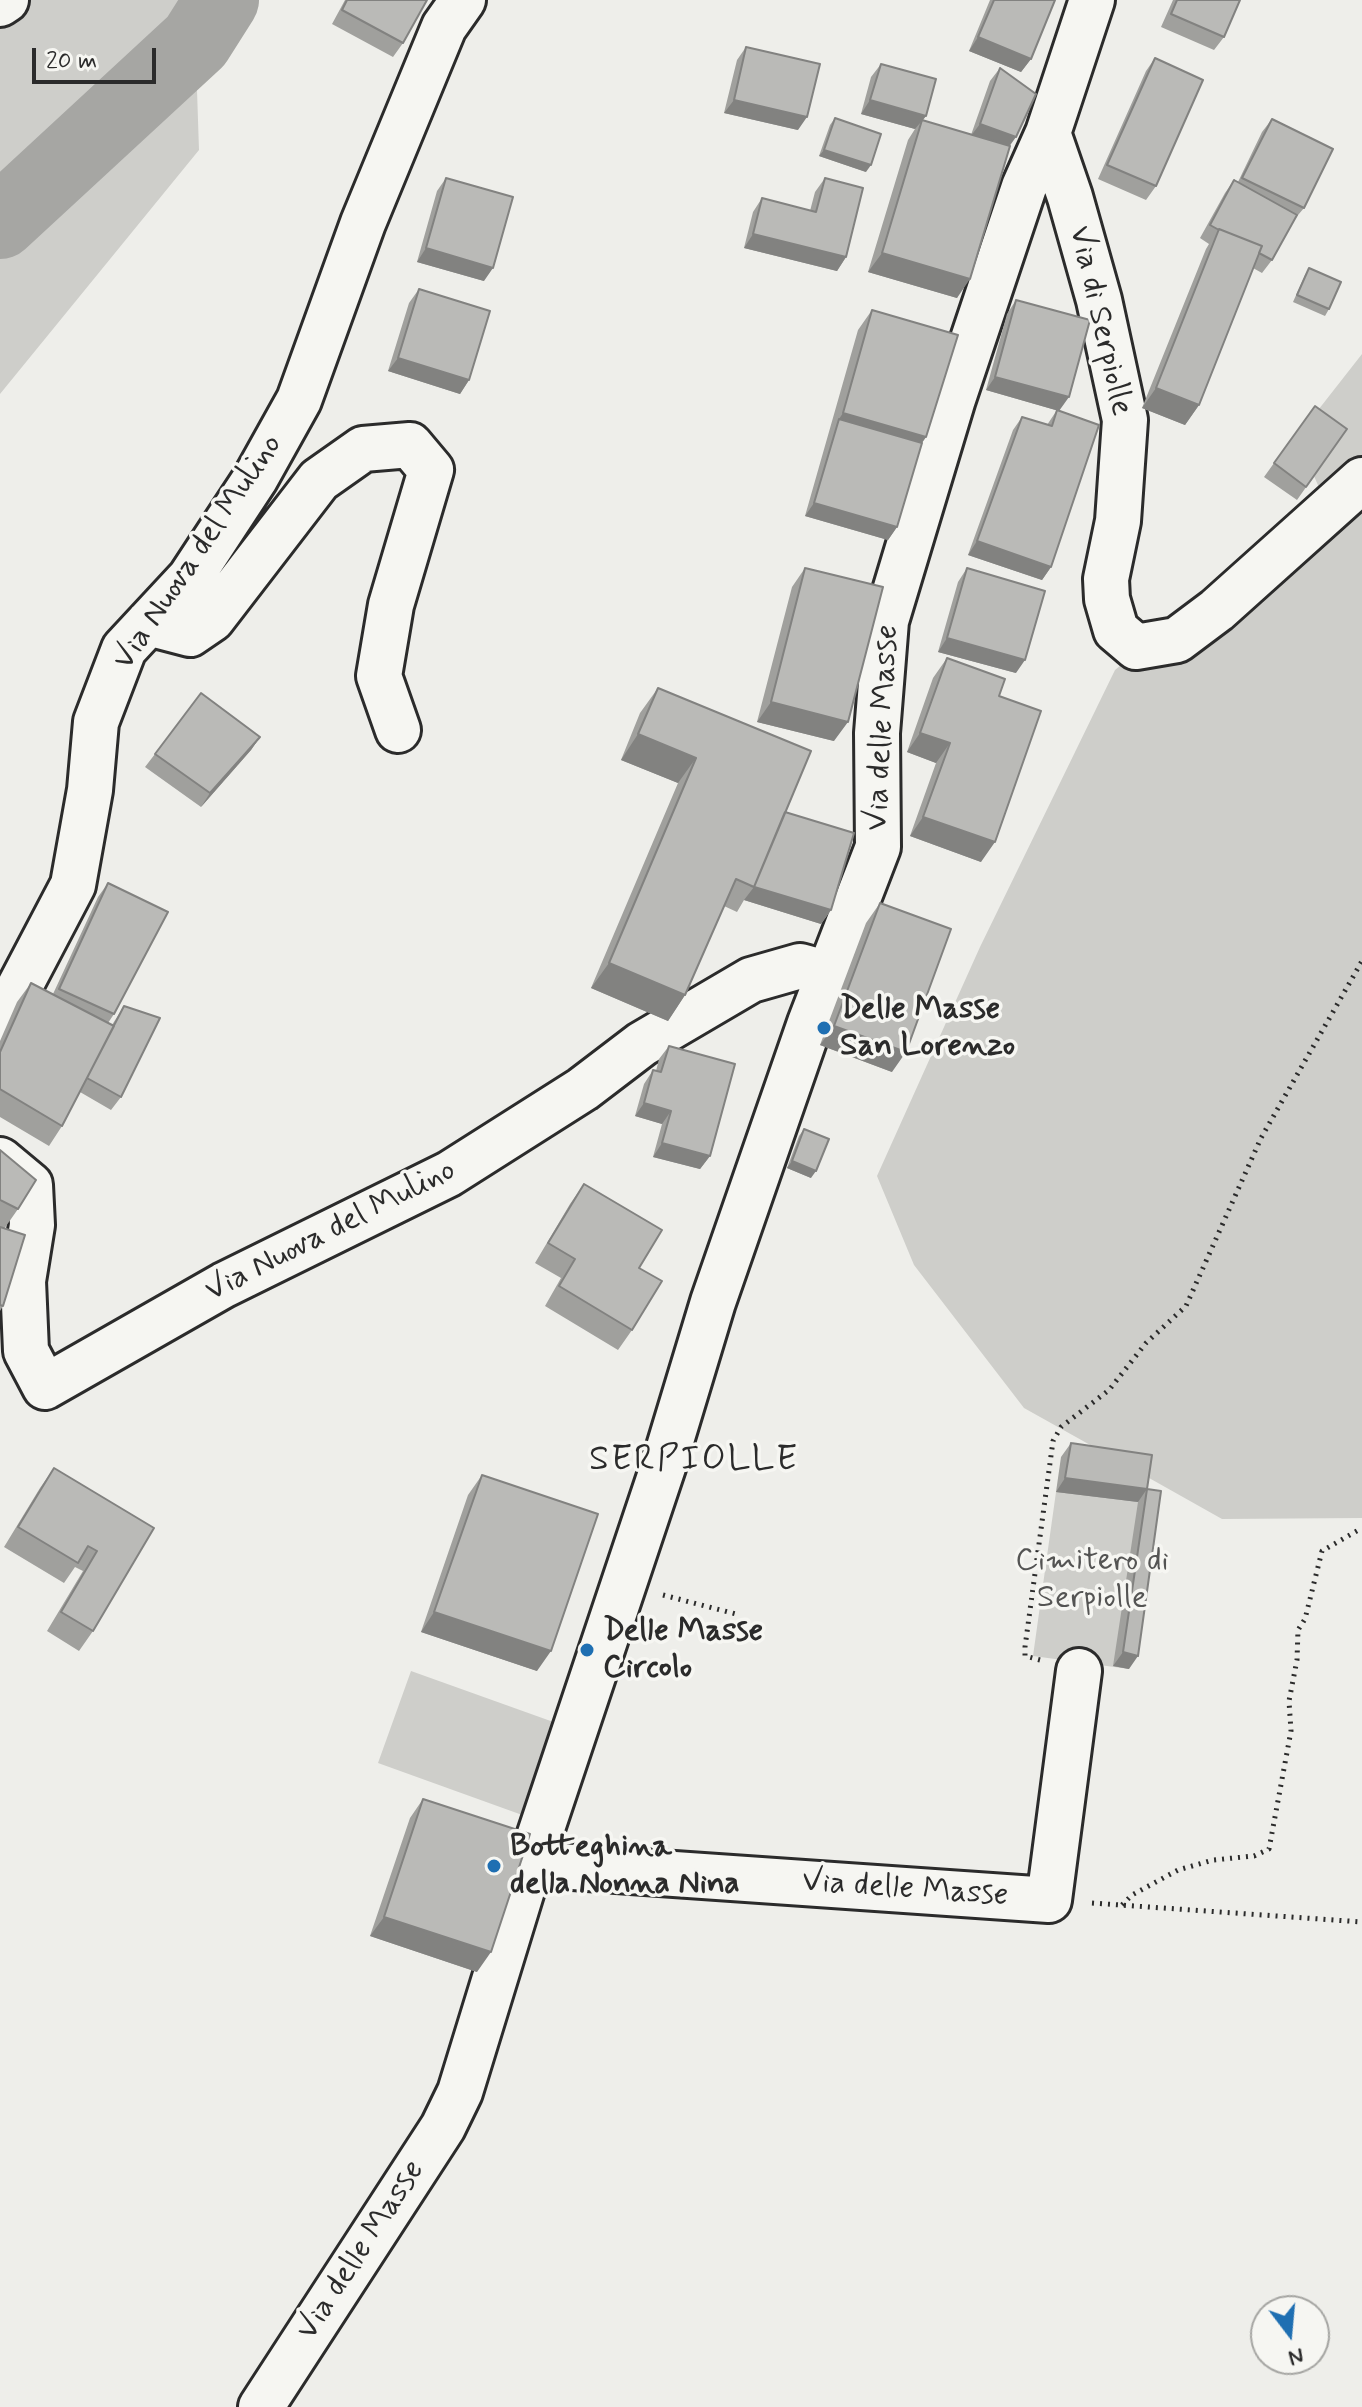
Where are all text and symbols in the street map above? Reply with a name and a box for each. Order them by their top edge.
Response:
scale bar [36,32,160,82]
text: 20 m [46,46,97,77]
street label: Via di Serpiolle [1059,222,1139,420]
street label: Via Nuova del Mulino [106,428,292,678]
street label: Via delle Masse [859,624,909,832]
place label: Delle Masse San Lorenzo [840,991,1015,1066]
marker: Delle Masse San Lorenzo [815,1019,833,1037]
street label: Via Nuova del Mulino [199,1152,463,1312]
district label: SERPIOLLE [590,1439,798,1483]
park label: Cimitero di Serpiolle [1015,1543,1169,1618]
place label: Delle Masse Circolo [603,1613,763,1688]
marker: Delle Masse Circolo [578,1641,596,1659]
place label: Botteghina della Nonna Nina [510,1829,740,1904]
marker: Botteghina della Nonna Nina [485,1857,503,1875]
street label: Via delle Masse [801,1864,1009,1916]
street label: Via delle Masse [290,2154,434,2348]
north arrow [1250,2295,1330,2375]
text: N [1285,2341,1307,2372]

